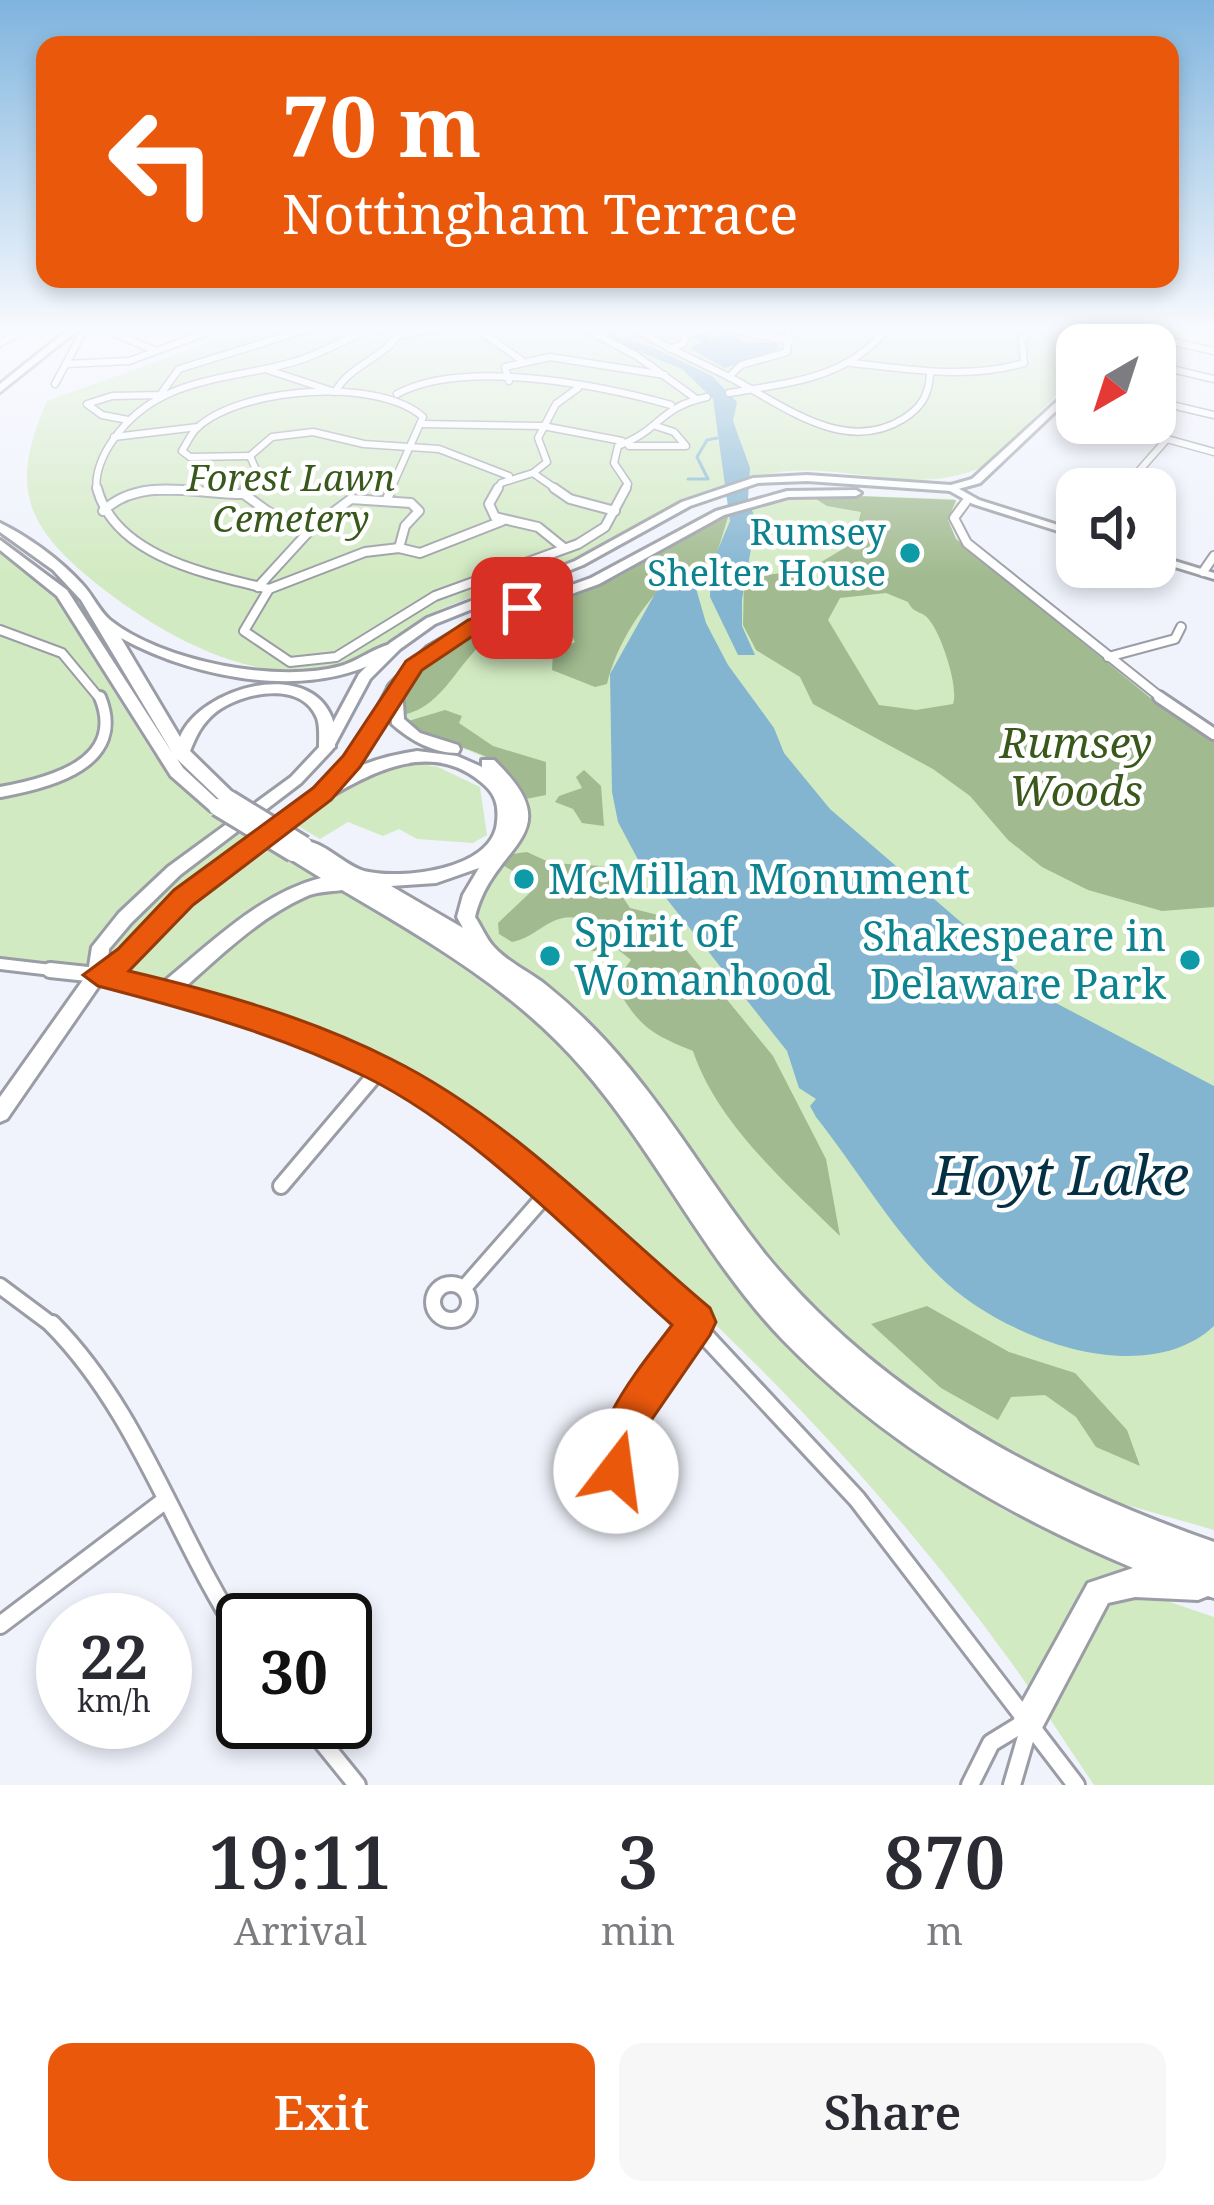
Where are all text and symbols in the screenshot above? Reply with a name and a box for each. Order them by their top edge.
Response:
text: 70 m [282,67,482,182]
icon: left [84,84,240,240]
text: Nottingham Terrace [282,176,798,250]
north arrow [1056,324,1176,444]
map controls [1056,324,1176,588]
park label: Forest Lawn Cemetery [186,453,395,543]
button: sound [1056,468,1176,588]
place label: Rumsey Shelter House [647,507,887,597]
marker: Rumsey Shelter House [897,540,923,566]
pin [471,557,573,659]
icon: arrive [489,575,555,641]
park label: Rumsey Woods [998,713,1153,818]
place label: McMillan Monument [548,849,970,906]
marker: McMillan Monument [511,866,537,892]
place label: Spirit of Womanhood [574,902,831,1007]
place label: Shakespeare in Delaware Park [862,906,1166,1011]
marker: Spirit of Womanhood [537,943,563,969]
marker: Shakespeare in Delaware Park [1177,947,1203,973]
water label: Hoyt Lake [931,1137,1189,1211]
position arrow [553,1408,679,1534]
speed limit sign: 30 [216,1593,372,1749]
text: 22 [80,1615,148,1697]
text: km/h [77,1680,151,1721]
text: 19:11 [209,1812,392,1910]
text: 3 [618,1812,658,1910]
text: 870 [884,1812,1005,1910]
text: Arrival [234,1903,367,1956]
text: min [601,1903,675,1956]
text: m [926,1903,963,1956]
button: Exit [48,2043,595,2181]
button: Share [619,2043,1166,2181]

